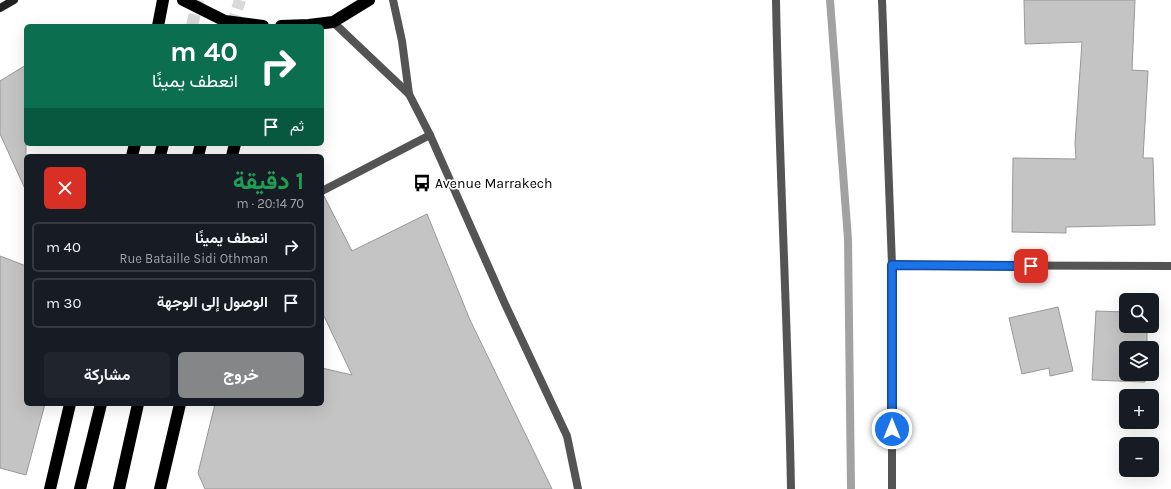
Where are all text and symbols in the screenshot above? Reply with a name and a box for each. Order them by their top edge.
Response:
text: 40 m [170,35,238,68]
icon: right [252,40,304,92]
text: انعطف يمينًا [152,70,238,92]
icon: arrive [260,116,282,138]
text: ثم [290,117,304,135]
button: close [44,167,86,209]
text: 1 دقيقة [233,167,304,195]
bus stop icon: Avenue Marrakech [412,173,432,193]
place label: Avenue Marrakech [435,175,553,192]
text: 70 m · 20:14 [237,196,304,211]
text: انعطف يمينًا [195,229,268,247]
icon: right [280,236,302,258]
text: 40 m [46,238,81,256]
pin [1014,249,1048,283]
text: Rue Bataille Sidi Othman [120,251,268,266]
icon: arrive [1020,255,1042,277]
icon: arrive [280,292,302,314]
text: الوصول إلى الوجهة [157,293,268,311]
map controls [1119,293,1159,477]
button: search [1119,293,1159,333]
text: 30 m [46,294,81,312]
button: layers [1119,341,1159,381]
button: مشاركة [44,352,170,398]
button: خروج [178,352,304,398]
button: + [1119,389,1159,429]
position arrow [871,408,913,450]
button: − [1119,437,1159,477]

